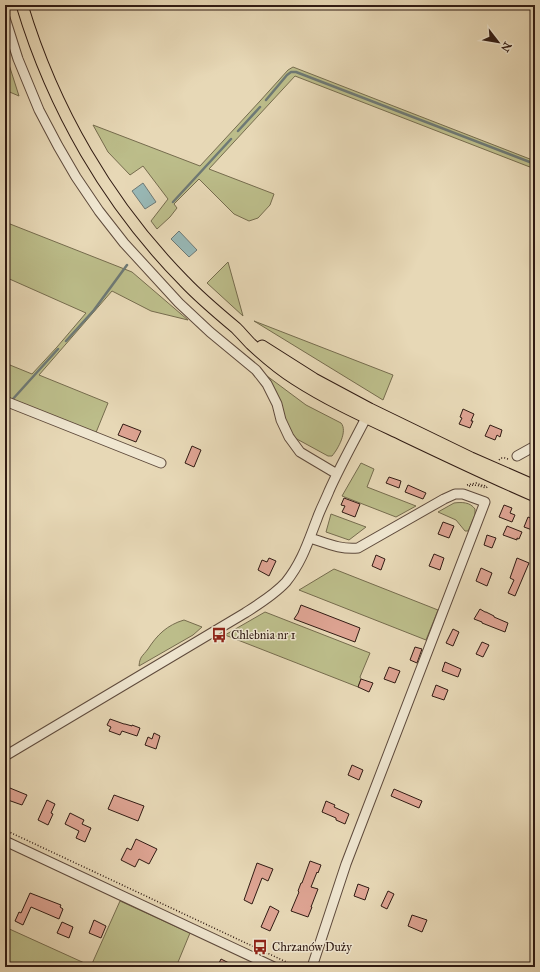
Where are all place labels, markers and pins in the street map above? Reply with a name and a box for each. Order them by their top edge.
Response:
bus stop icon: Chlebnia nr 1 [210,626,228,644]
place label: Chlebnia nr 1 [231,628,296,642]
bus stop icon: Chrzanów Duży [251,938,269,956]
place label: Chrzanów Duży [272,940,352,954]

